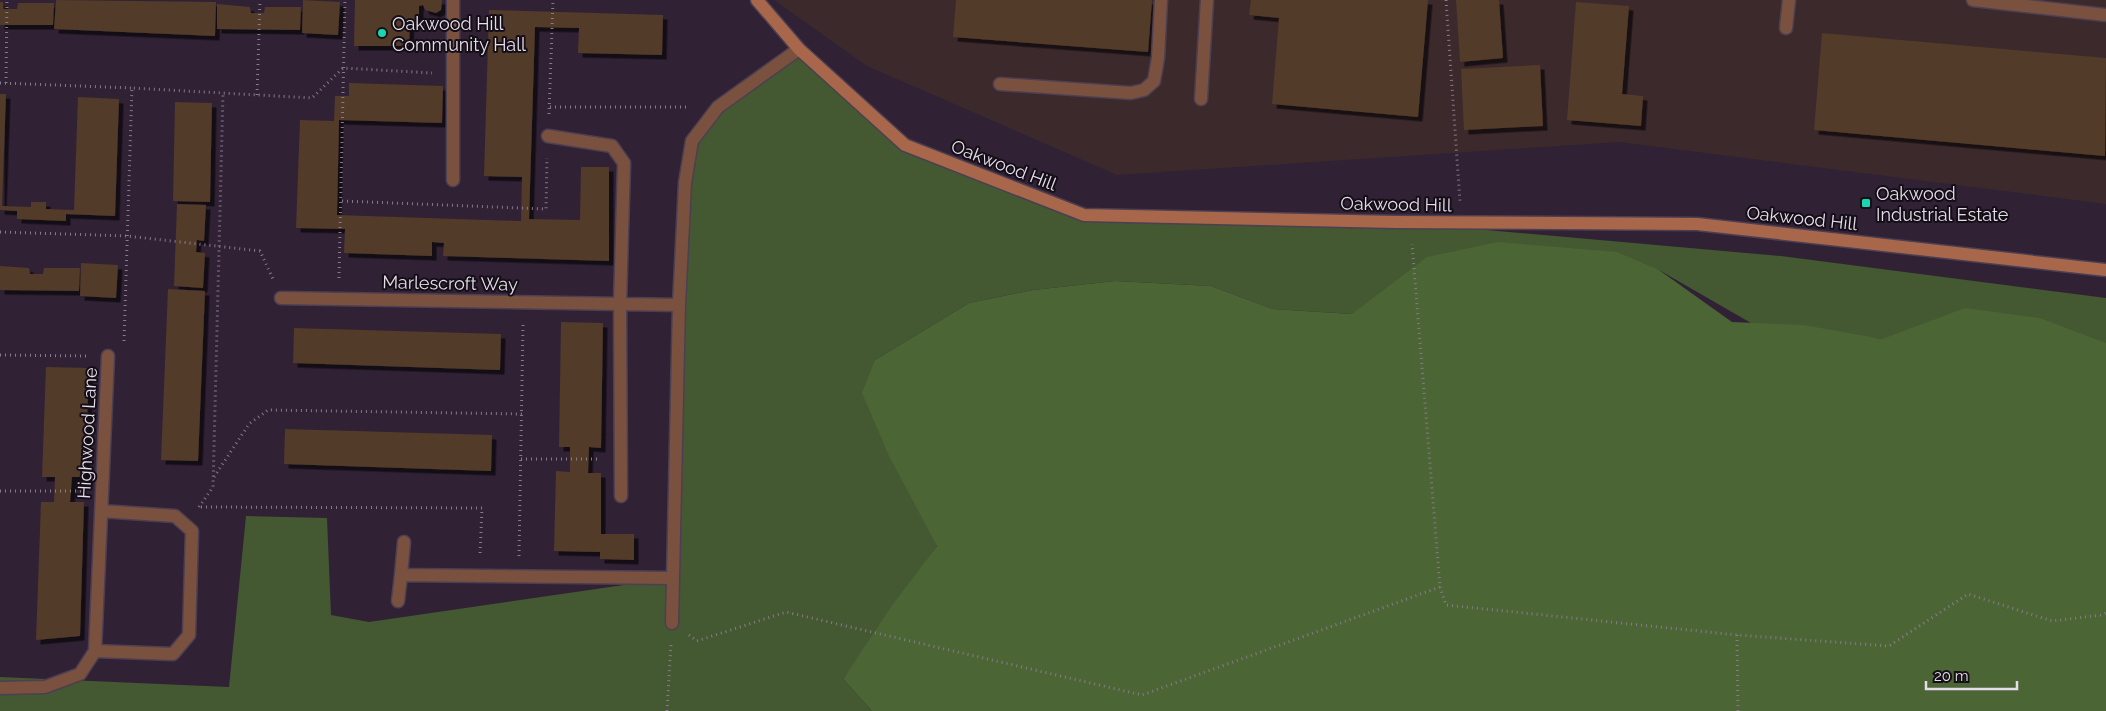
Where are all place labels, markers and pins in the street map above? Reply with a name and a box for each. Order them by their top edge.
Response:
place label: Oakwood Hill Community Hall [392,13,526,55]
marker: Oakwood Hill Community Hall [376,27,388,39]
place label: Oakwood Industrial Estate [1876,183,2009,225]
marker: Oakwood Industrial Estate [1860,197,1872,209]

